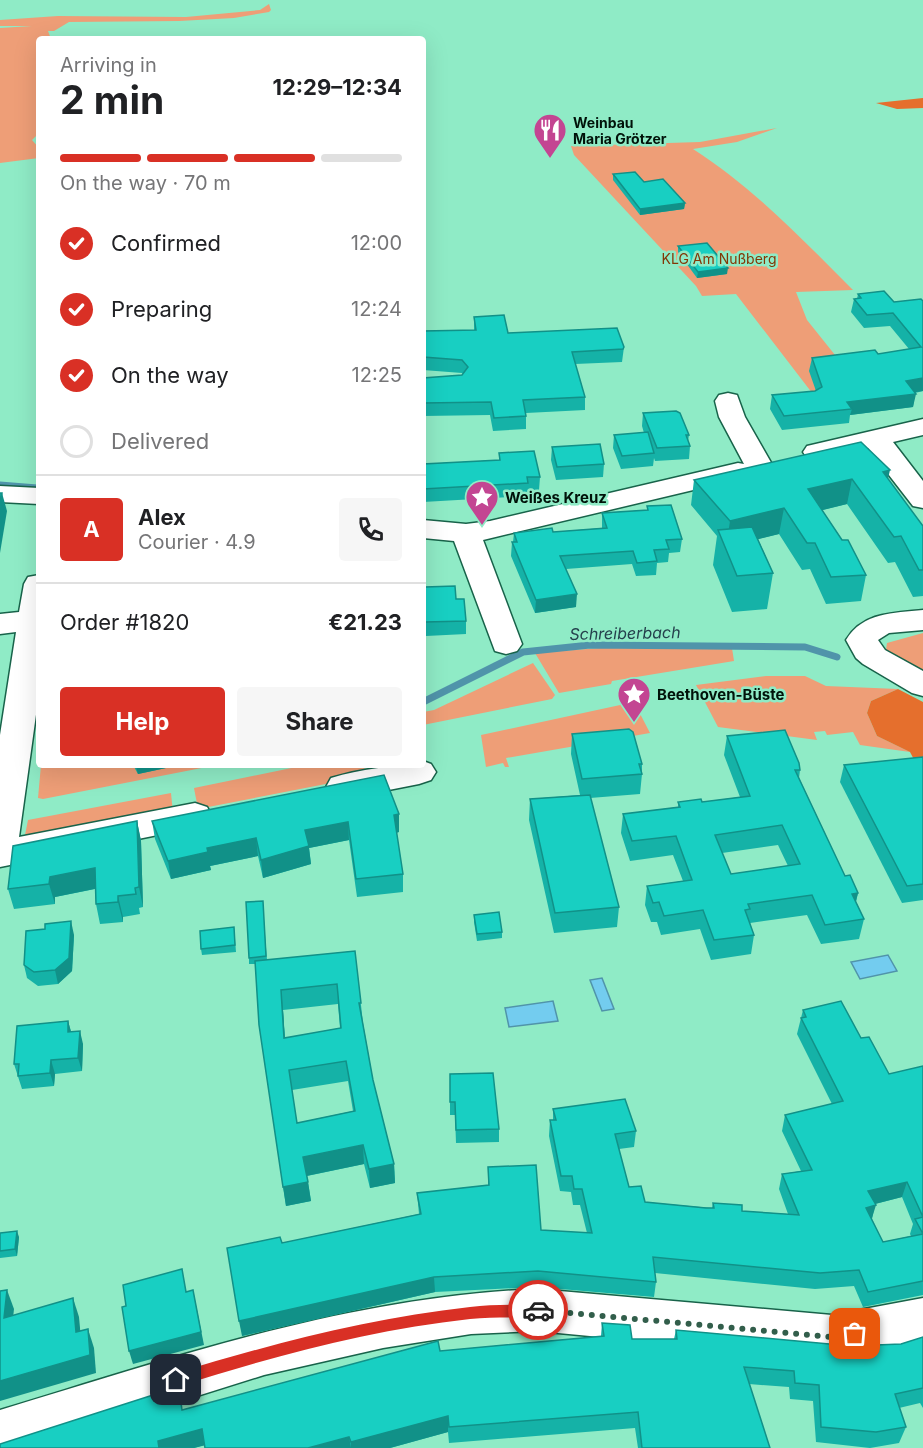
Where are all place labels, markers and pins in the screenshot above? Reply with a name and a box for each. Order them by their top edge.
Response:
restaurant icon: Weinbau Maria Grötzer [532,112,568,159]
place label: Weinbau Maria Grötzer [573,114,667,147]
place icon: Weißes Kreuz [464,479,500,526]
place label: Weißes Kreuz [505,488,607,507]
place icon: Beethoven-Büste [616,676,652,723]
place label: Beethoven-Büste [657,685,785,704]
pin [829,1308,880,1359]
pin [150,1354,201,1405]

